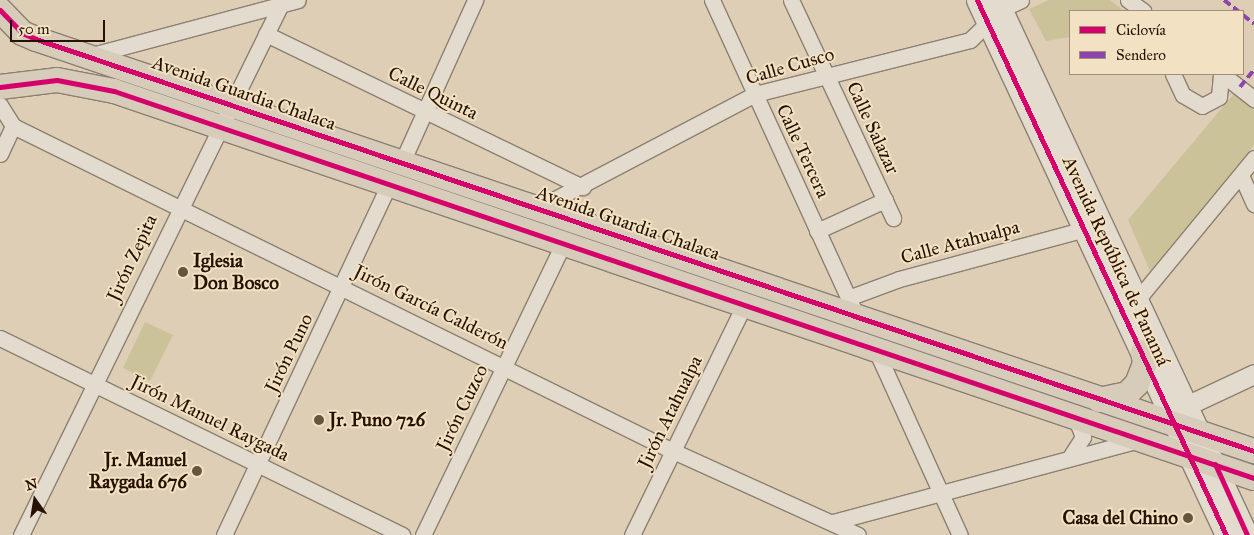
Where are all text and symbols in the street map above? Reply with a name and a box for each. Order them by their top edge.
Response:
scale bar [12,10,108,42]
legend [1069,10,1244,75]
text: 50 m [18,20,50,38]
text: Ciclovía [1116,21,1166,39]
street label: Calle Cusco [743,43,837,89]
text: Sendero [1116,46,1166,64]
street label: Avenida Guardia Chalaca [149,51,339,135]
street label: Calle Quinta [384,62,482,124]
street label: Calle Salazar [842,78,904,178]
street label: Calle Tercera [771,101,835,201]
street label: Avenida República de Panamá [1057,153,1175,369]
street label: Avenida Guardia Chalaca [533,181,723,265]
street label: Jirón Zepita [102,211,162,305]
street label: Calle Atahualpa [898,215,1022,269]
place label: Iglesia Don Bosco [193,250,279,294]
street label: Jirón García Calderón [350,260,512,354]
marker: Iglesia Don Bosco [177,266,189,278]
street label: Jirón Puno [260,310,318,396]
street label: Jirón Atahualpa [633,352,707,472]
street label: Jirón Cuzco [431,361,493,455]
street label: Jirón Manuel Raygada [127,370,293,466]
place label: Jr. Puno 726 [329,409,425,431]
marker: Jr. Puno 726 [313,414,325,426]
place label: Jr. Manuel Raygada 676 [89,449,187,493]
marker: Jr. Manuel Raygada 676 [191,465,203,477]
north arrow [10,475,60,525]
text: N [24,475,39,495]
place label: Casa del Chino [1063,507,1178,529]
marker: Casa del Chino [1182,512,1194,524]

